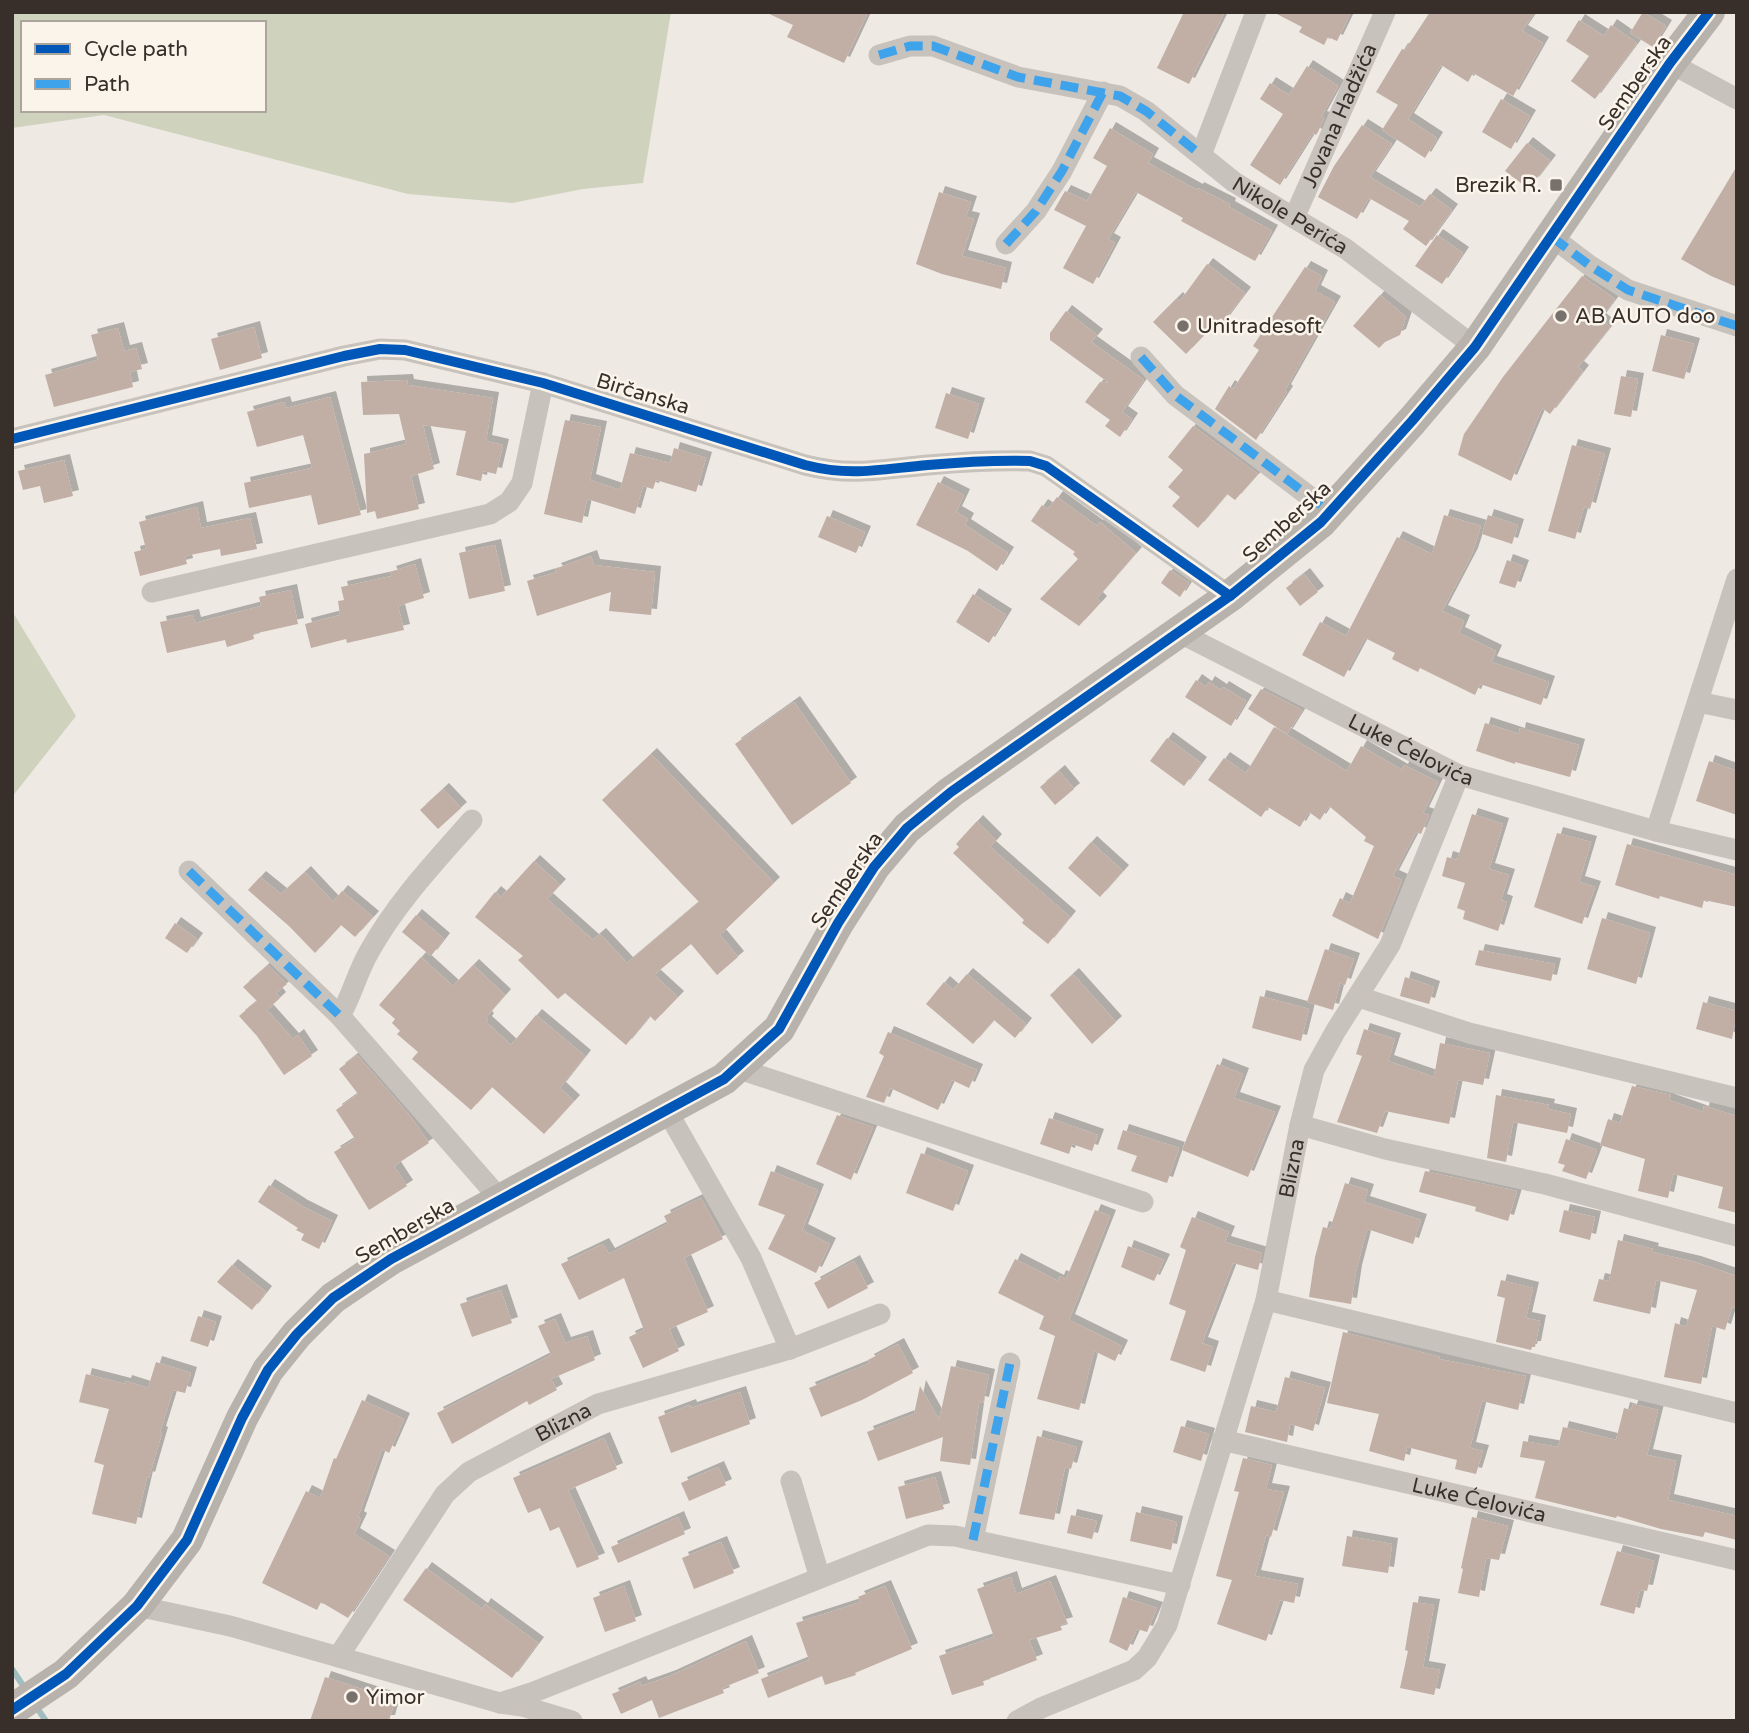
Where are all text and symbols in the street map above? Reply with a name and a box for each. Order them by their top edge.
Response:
legend [21,21,266,112]
street label: Semberska [1593,31,1677,135]
text: Cycle path [84,37,188,62]
street label: Jovana Hadžića [1297,40,1382,191]
text: Path [84,72,130,97]
street label: Nikole Perića [1228,171,1353,260]
place label: Brezik R. [1455,173,1542,198]
marker: Brezik R. [1548,177,1564,193]
place label: AB AUTO doo [1575,304,1715,329]
marker: AB AUTO doo [1553,308,1569,324]
place label: Unitradesoft [1197,314,1322,339]
marker: Unitradesoft [1175,318,1191,334]
street label: Birčanska [593,368,693,420]
street label: Semberska [1238,476,1336,568]
street label: Luke Ćelovića [1344,708,1476,791]
street label: Semberska [806,827,888,933]
street label: Blizna [1274,1136,1310,1200]
street label: Semberska [351,1193,459,1269]
street label: Blizna [531,1397,596,1447]
street label: Luke Ćelovića [1410,1472,1549,1528]
place label: Yimor [366,1685,425,1710]
marker: Yimor [344,1689,360,1705]

